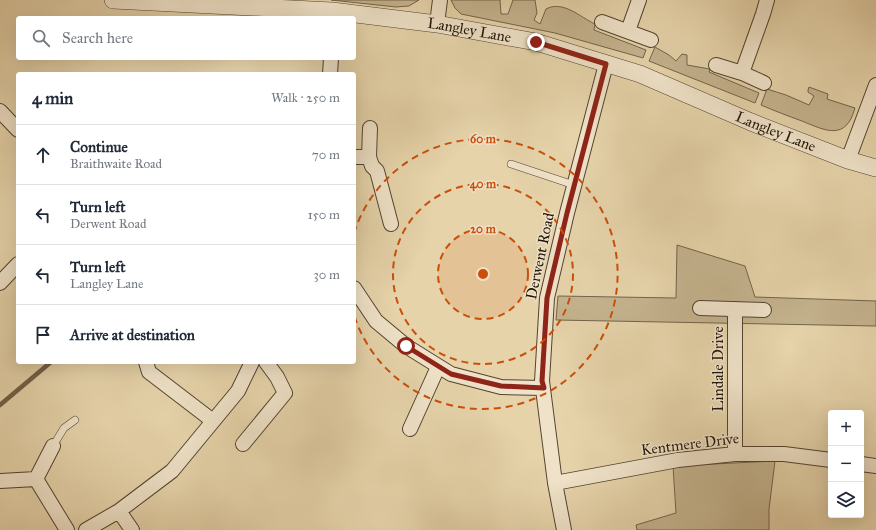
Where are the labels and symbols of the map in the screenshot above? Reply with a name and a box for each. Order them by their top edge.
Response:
street label: Langley Lane [426,14,513,46]
route end [527,33,545,51]
street label: Langley Lane [733,107,819,156]
text: 60 m [470,132,497,146]
text: 40 m [470,177,497,192]
street label: Derwent Road [522,210,558,301]
text: 20 m [470,222,497,236]
centre of rings [476,267,490,281]
street label: Lindale Drive [709,326,727,412]
route start [397,337,415,355]
street label: Kentmere Drive [640,429,740,459]

